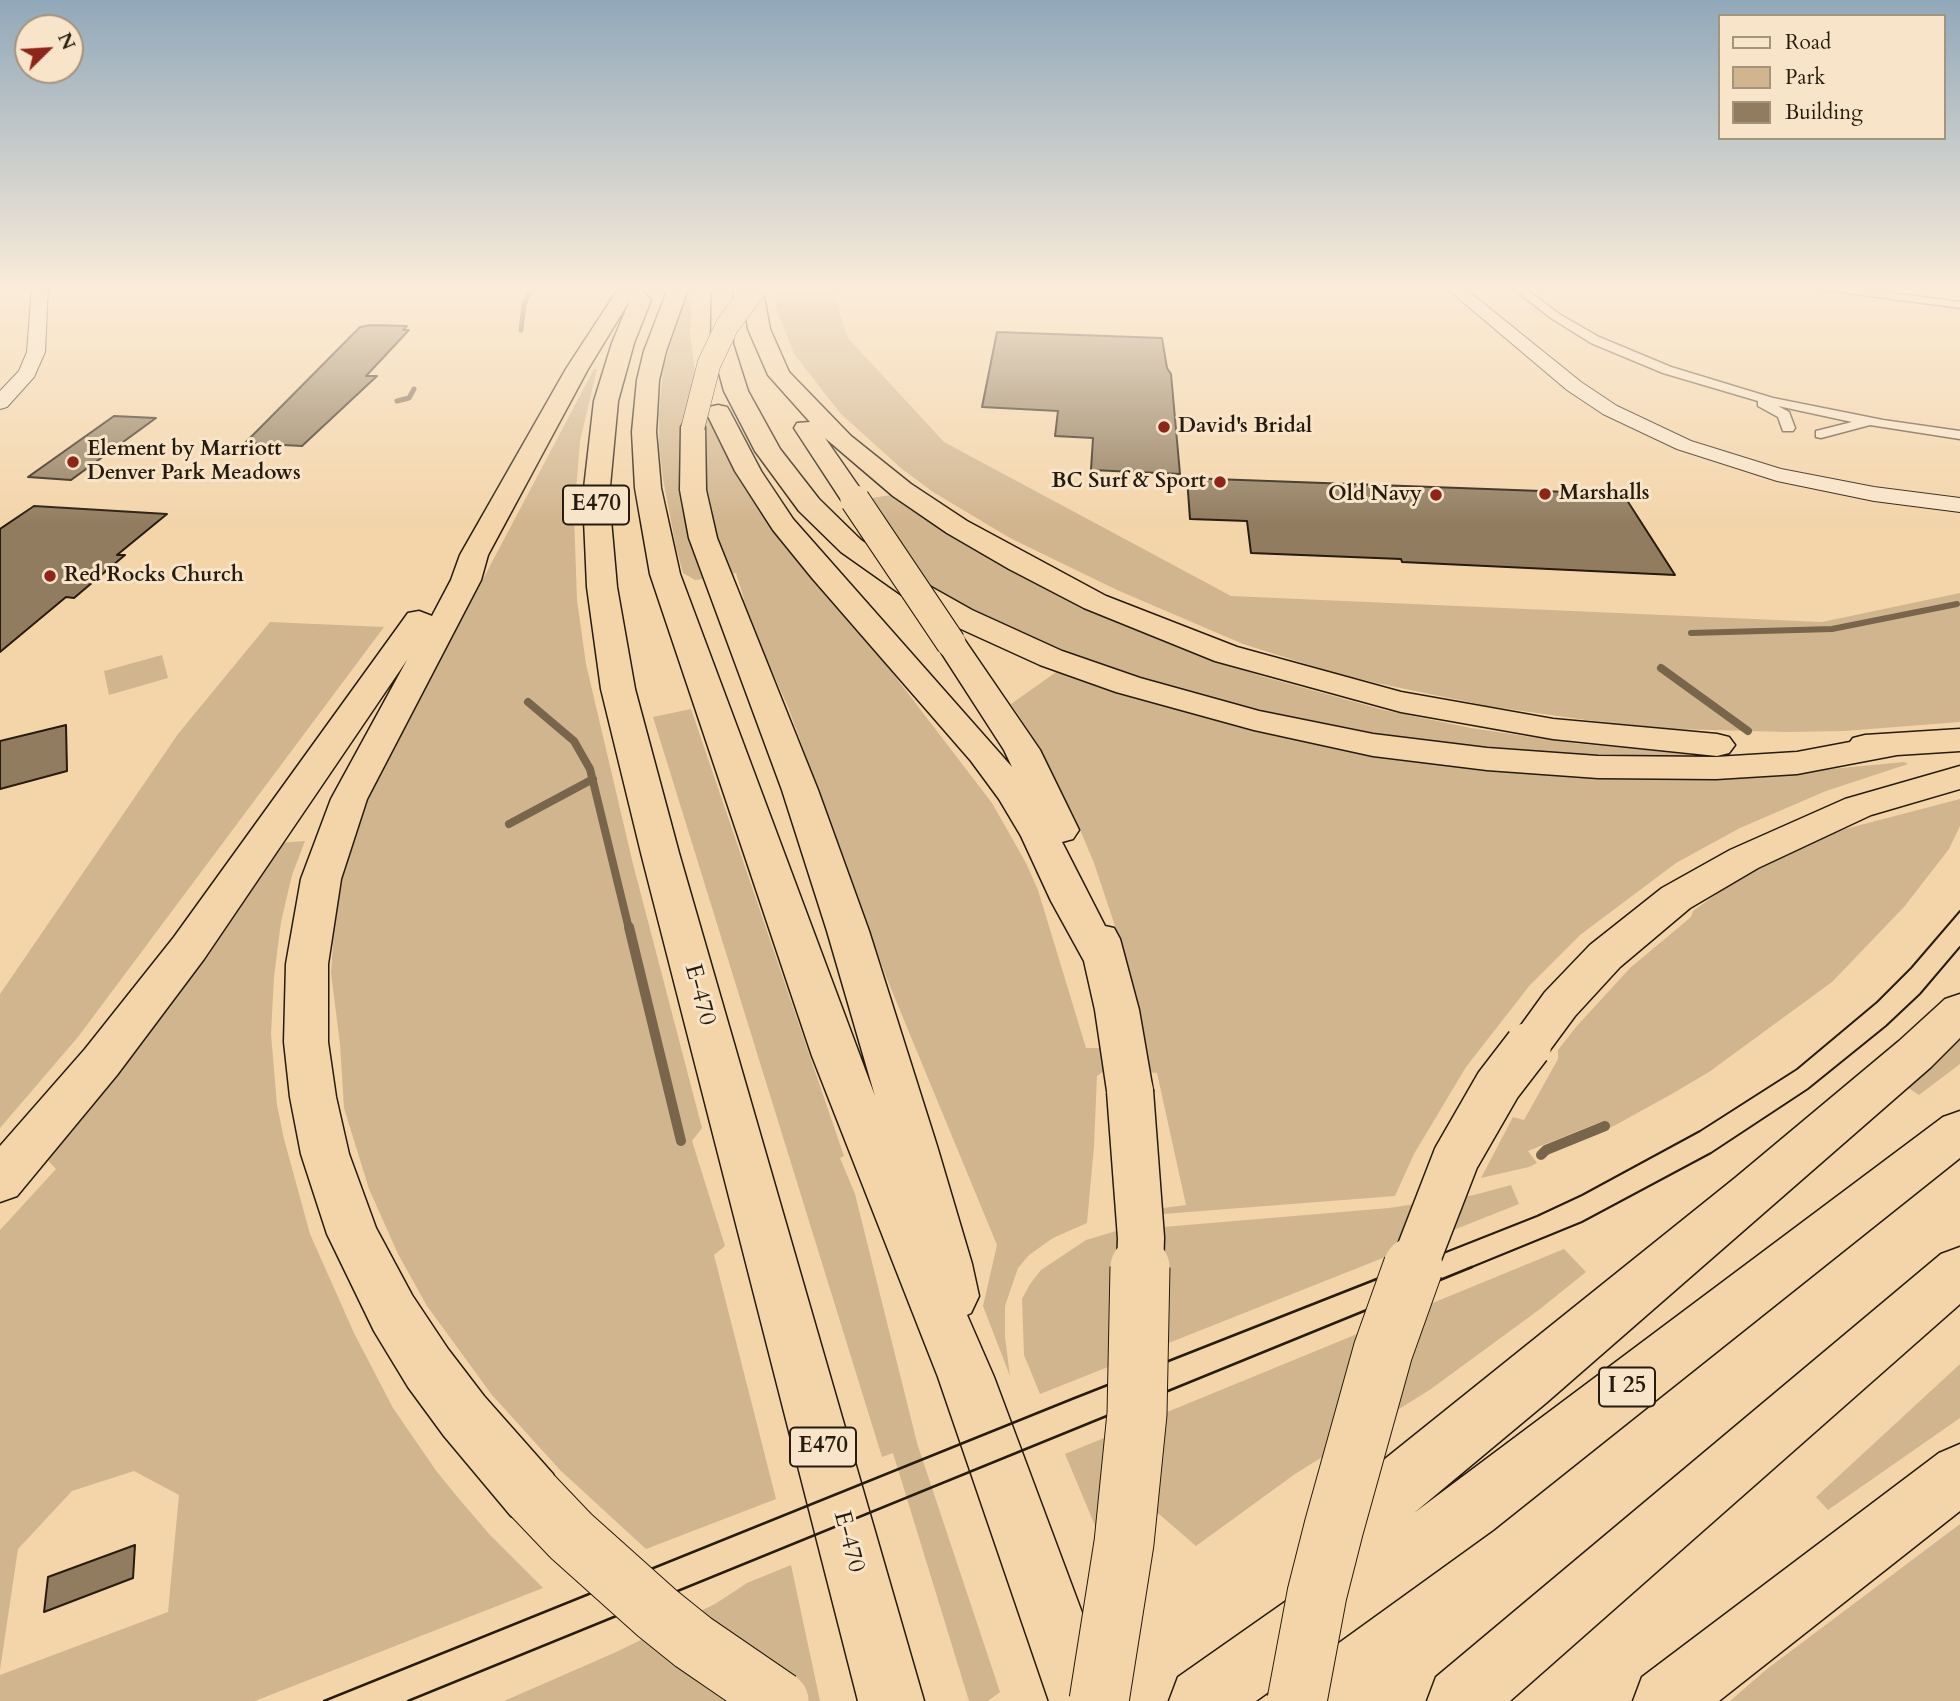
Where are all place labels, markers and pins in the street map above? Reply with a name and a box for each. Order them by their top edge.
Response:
place label: David's Bridal [1178,414,1312,440]
marker: David's Bridal [1156,419,1172,435]
place label: Element by Marriott Denver Park Meadows [87,437,301,487]
marker: Element by Marriott Denver Park Meadows [65,454,81,470]
place label: BC Surf & Sport [1051,469,1206,495]
marker: BC Surf & Sport [1212,474,1228,490]
place label: Marshalls [1559,481,1650,507]
place label: Old Navy [1328,482,1422,508]
marker: Marshalls [1537,486,1553,502]
marker: Old Navy [1428,487,1444,503]
place label: Red Rocks Church [64,563,244,589]
marker: Red Rocks Church [42,568,58,584]

